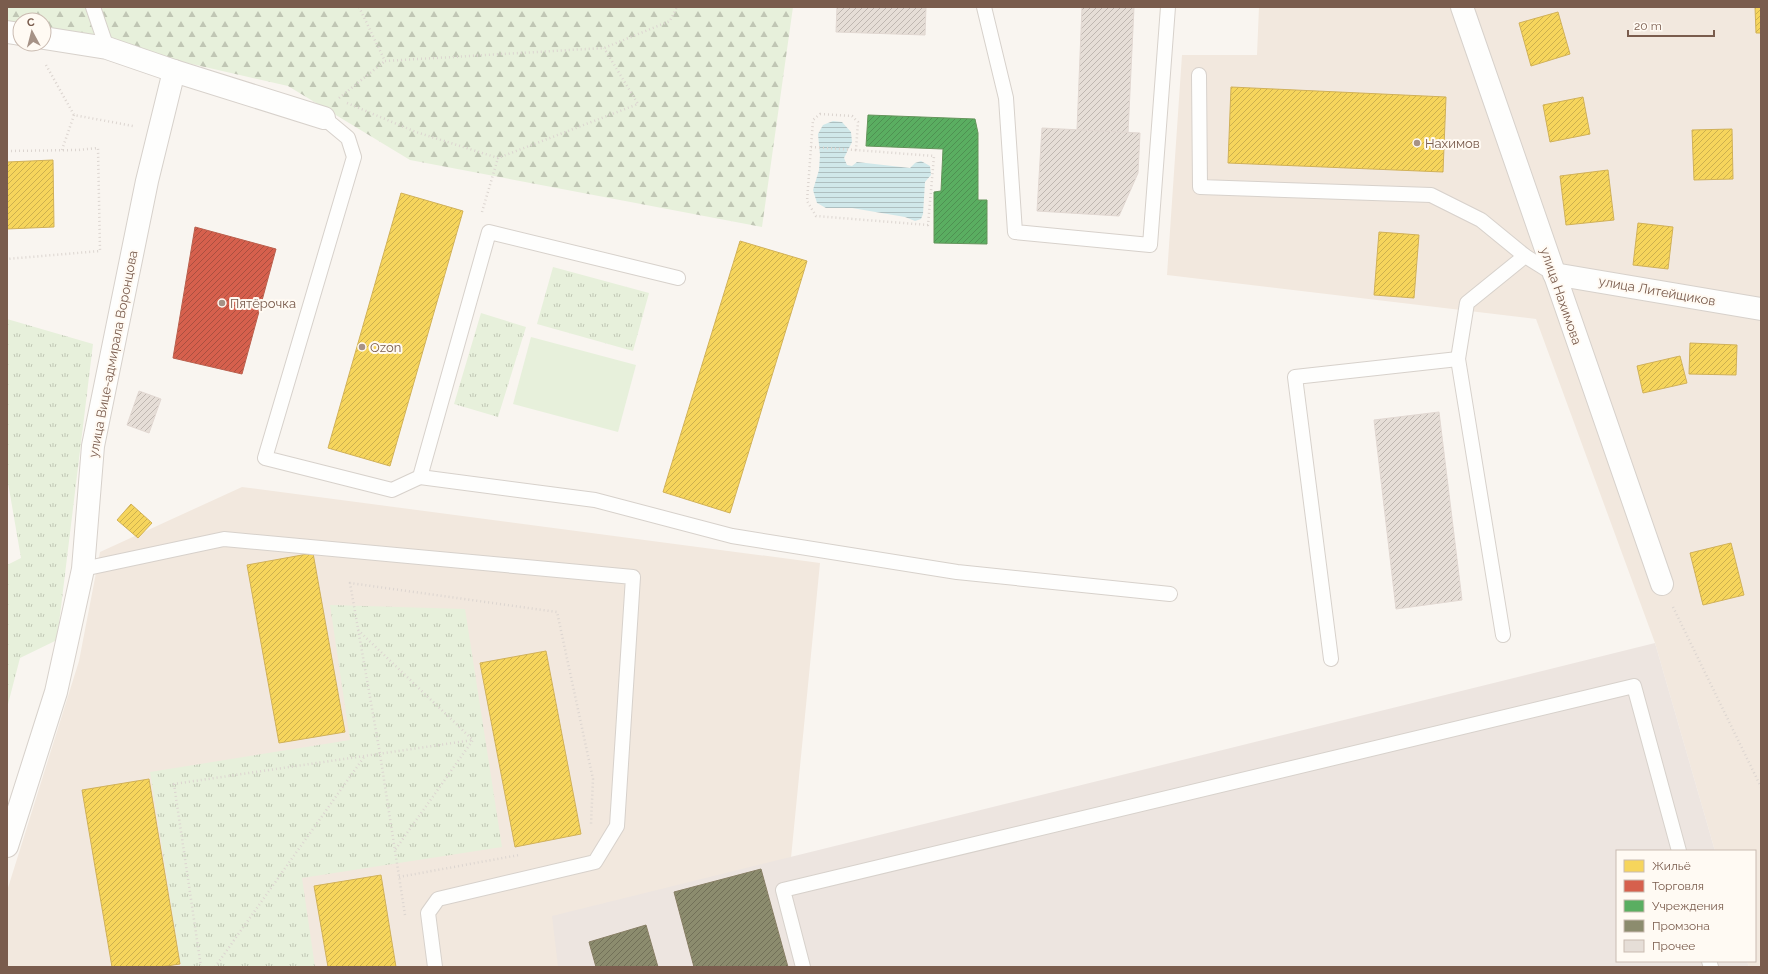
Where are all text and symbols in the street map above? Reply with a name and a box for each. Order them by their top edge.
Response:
north arrow [12,12,52,52]
scale bar [1628,12,1714,38]
text: С [26,16,36,29]
text: 20 m [1634,19,1662,33]
place label: Нахимов [1425,136,1480,151]
marker: Нахимов [1412,138,1422,148]
street label: улица Нахимова [1537,245,1585,347]
street label: улица Вице-адмирала Воронцова [86,249,140,459]
street label: улица Литейщиков [1597,273,1717,309]
place label: Пятёрочка [230,296,296,311]
marker: Пятёрочка [217,298,227,308]
place label: Ozon [370,340,401,355]
marker: Ozon [357,342,367,352]
legend [1616,850,1756,962]
text: Жильё [1652,859,1691,873]
text: Торговля [1652,879,1704,893]
text: Учреждения [1652,899,1724,913]
text: Промзона [1652,919,1710,933]
text: Прочее [1652,939,1695,953]

